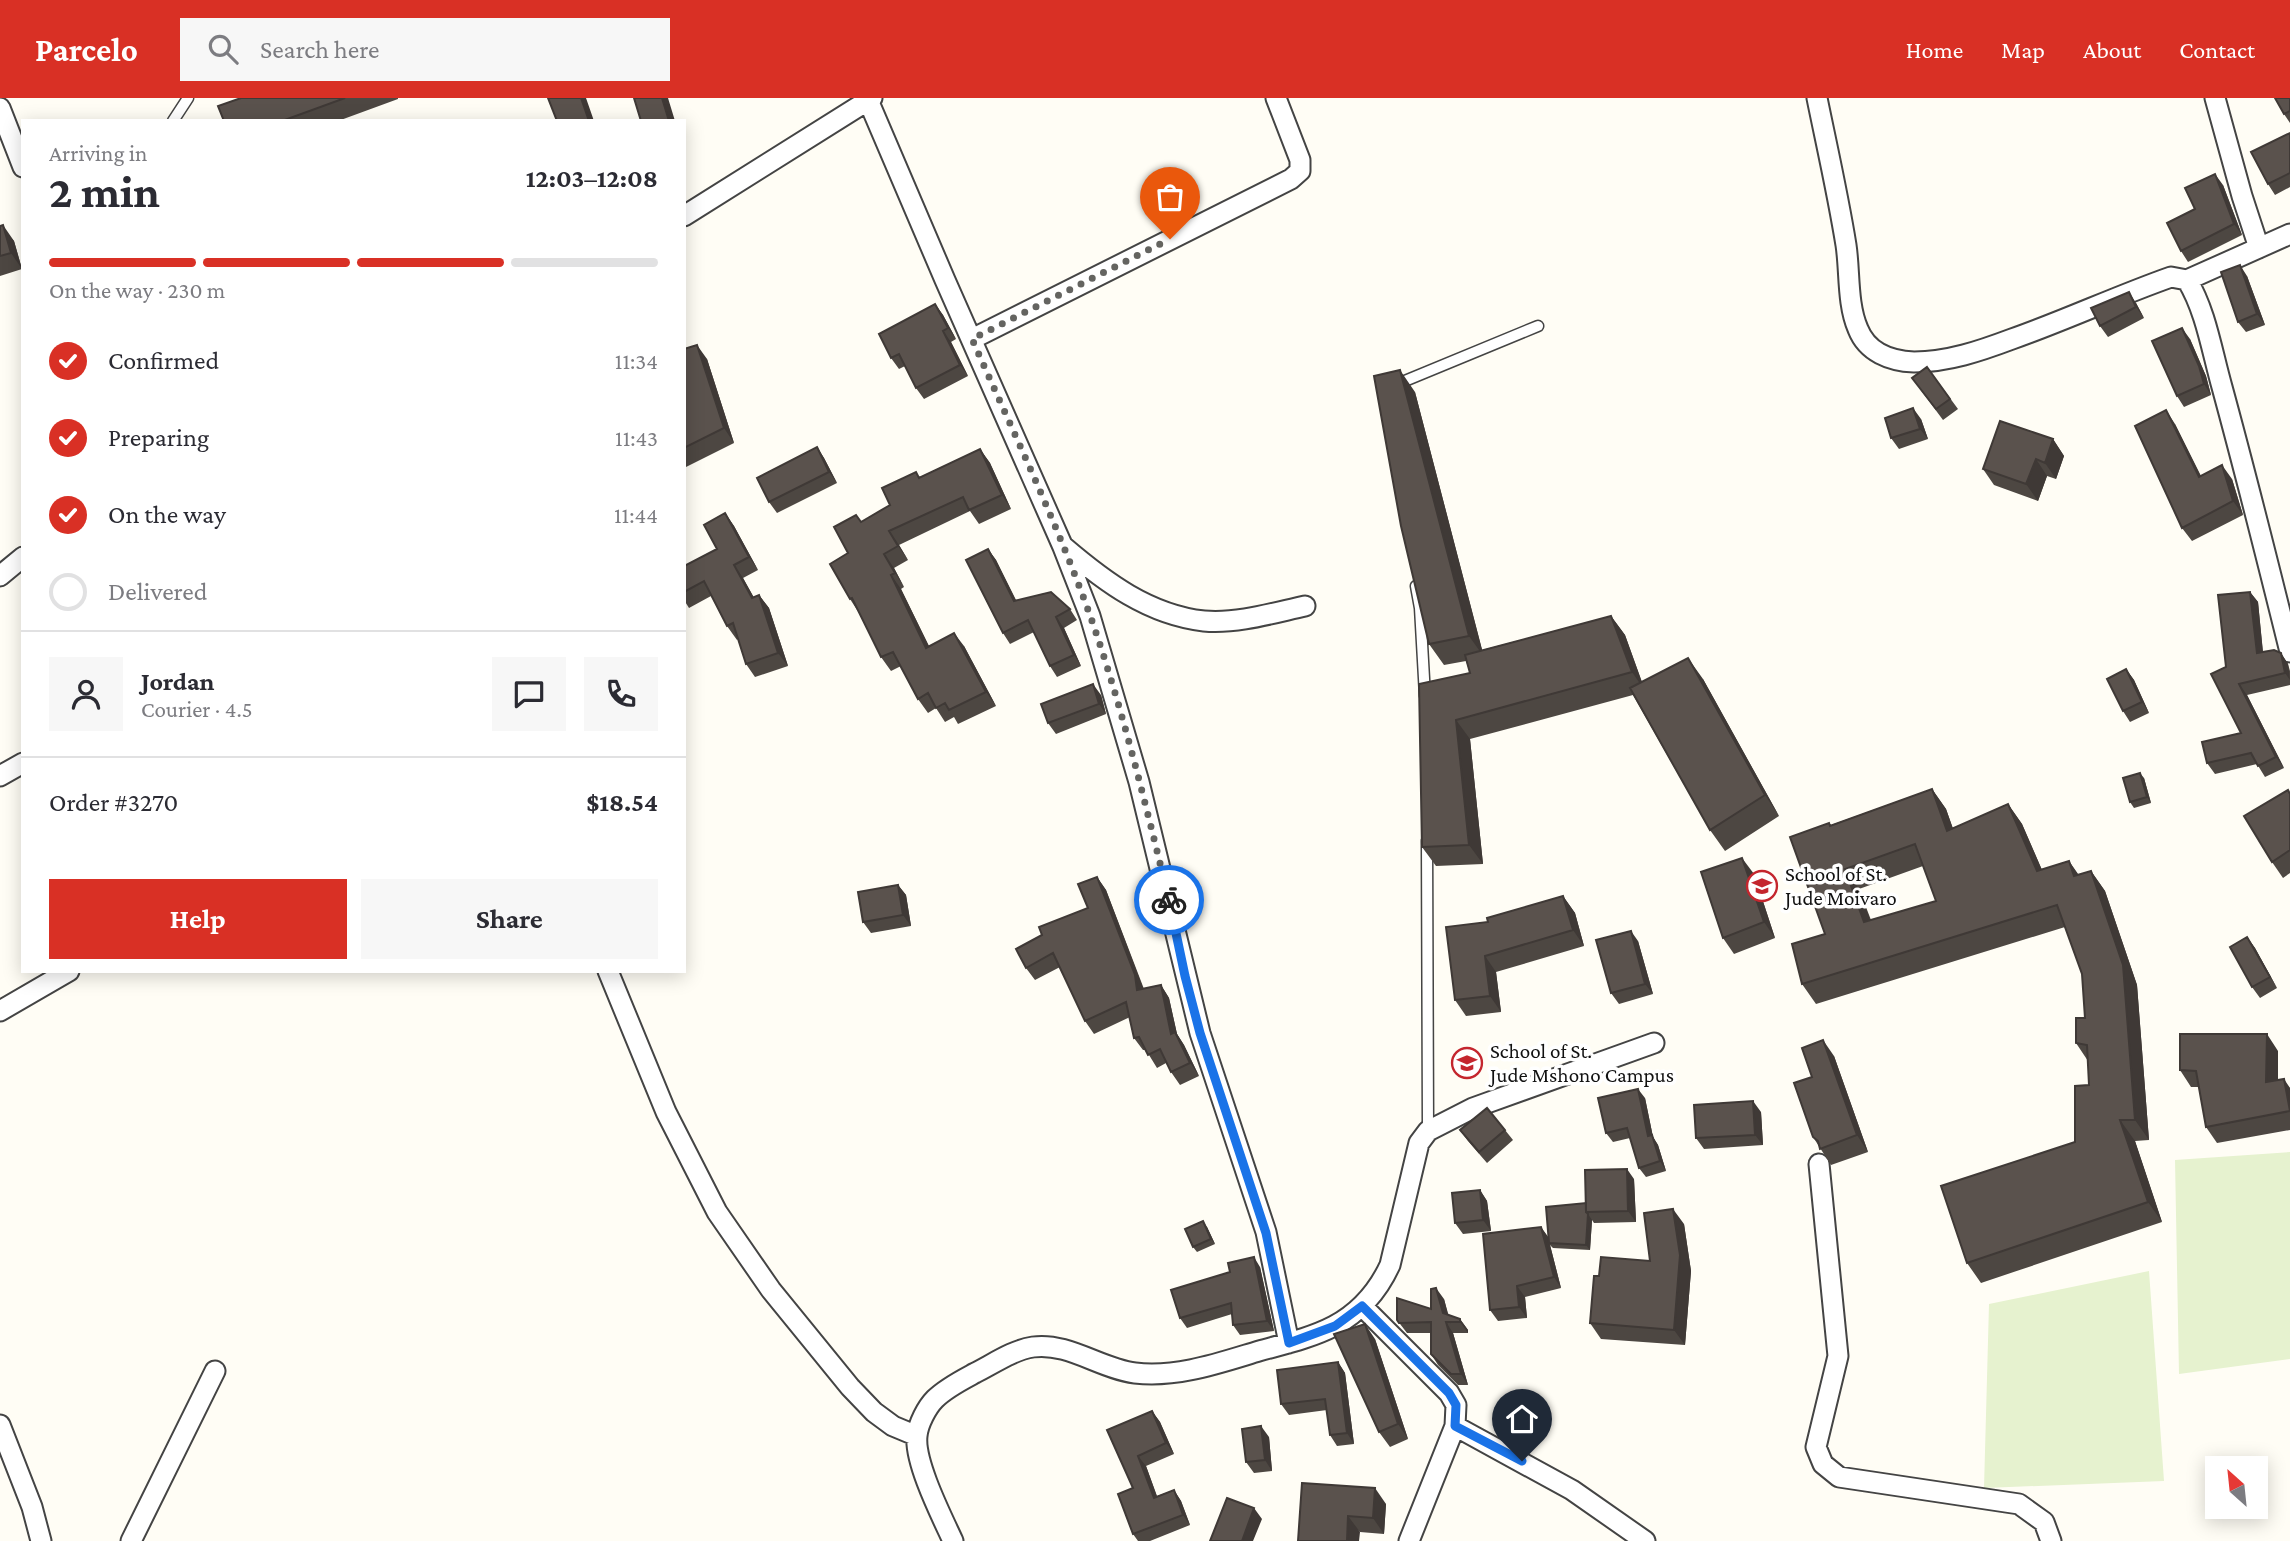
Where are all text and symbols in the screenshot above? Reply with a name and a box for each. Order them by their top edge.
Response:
search box [180,18,670,81]
icon: search [204,30,242,68]
text: Parcelo [35,31,138,68]
text: Search here [260,35,379,64]
text: Home [1906,36,1963,63]
text: Map [2001,36,2045,63]
text: About [2083,36,2141,63]
text: Contact [2179,36,2255,63]
text: Arriving in [49,140,147,166]
text: 12:03–12:08 [526,164,658,193]
text: 2 min [49,166,160,217]
pin [1140,167,1200,239]
icon: bag [1151,178,1189,216]
text: On the way · 230 m [49,277,225,303]
icon: check [49,342,87,380]
text: Confirmed [108,346,219,375]
text: 11:34 [615,348,658,374]
icon: check [49,419,87,457]
text: Preparing [108,423,209,452]
text: 11:43 [615,425,658,451]
icon: check [49,496,87,534]
text: On the way [108,500,226,529]
text: 11:44 [614,502,658,528]
text: Delivered [108,577,207,606]
button: person [49,657,123,731]
button: chat [492,657,566,731]
button: phone [584,657,658,731]
text: Jordan [141,667,215,696]
text: Courier · 4.5 [141,696,253,722]
text: Order #3270 [49,788,178,817]
text: $18.54 [586,788,658,817]
place label: School of St. Jude Moivaro [1783,862,1897,910]
courier [1134,865,1204,935]
school or university icon: School of St. Jude Moivaro [1745,869,1779,903]
button: Help [49,879,347,959]
button: Share [361,879,658,959]
icon: bike [1150,881,1188,919]
place label: School of St. Jude Mshono Campus [1488,1039,1674,1087]
school or university icon: School of St. Jude Mshono Campus [1450,1046,1484,1080]
pin [1492,1389,1552,1461]
icon: home [1503,1400,1541,1438]
north arrow [2205,1456,2268,1519]
map controls [2205,1456,2268,1519]

